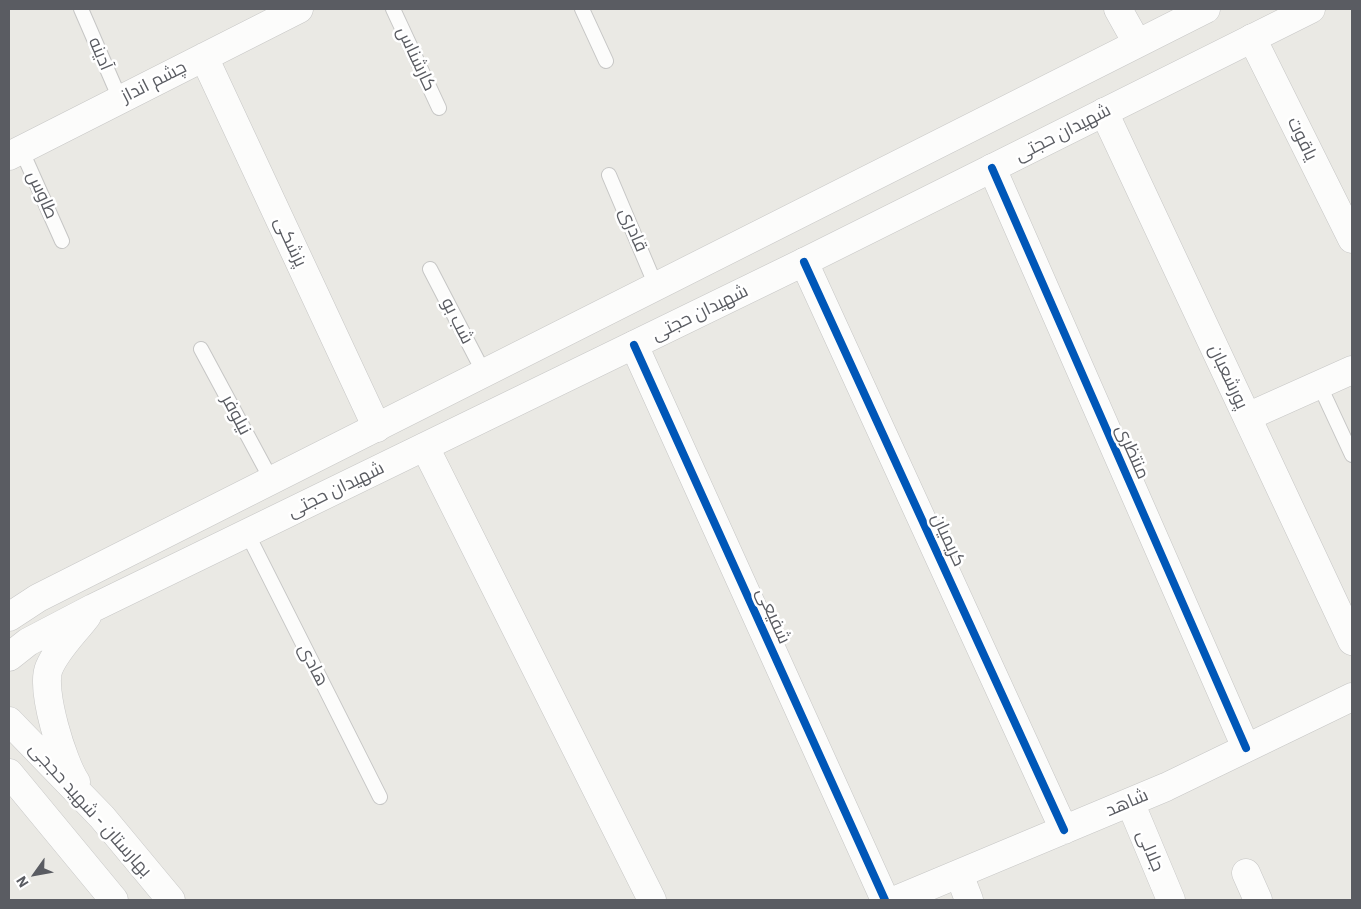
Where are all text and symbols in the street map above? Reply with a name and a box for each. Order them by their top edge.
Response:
street label: کارشناس [392,23,440,95]
street label: آدینه [83,34,117,74]
street label: چشم انداز [118,56,190,108]
street label: شهیدان حجتی [1011,100,1115,166]
street label: یاقوت [1282,114,1322,164]
street label: طاوس [22,168,62,222]
street label: قادری [614,205,652,255]
street label: پزشکی [269,213,311,271]
street label: شهیدان حجتی [648,280,752,346]
street label: شب بو [436,294,478,348]
street label: پورشعبان [1204,341,1252,413]
street label: نیلوفر [217,391,255,439]
street label: منتظری [1111,422,1153,482]
street label: شهیدان حجتی [284,457,388,523]
street label: کریمیان [926,510,970,570]
street label: شفیعی [751,585,795,647]
street label: هادی [293,640,333,690]
street label: بهارستان - شهید حججی [24,738,156,882]
street label: شاهد [1102,784,1152,822]
street label: جلالی [1132,827,1168,875]
north arrow [10,849,60,899]
text: N [12,873,33,891]

